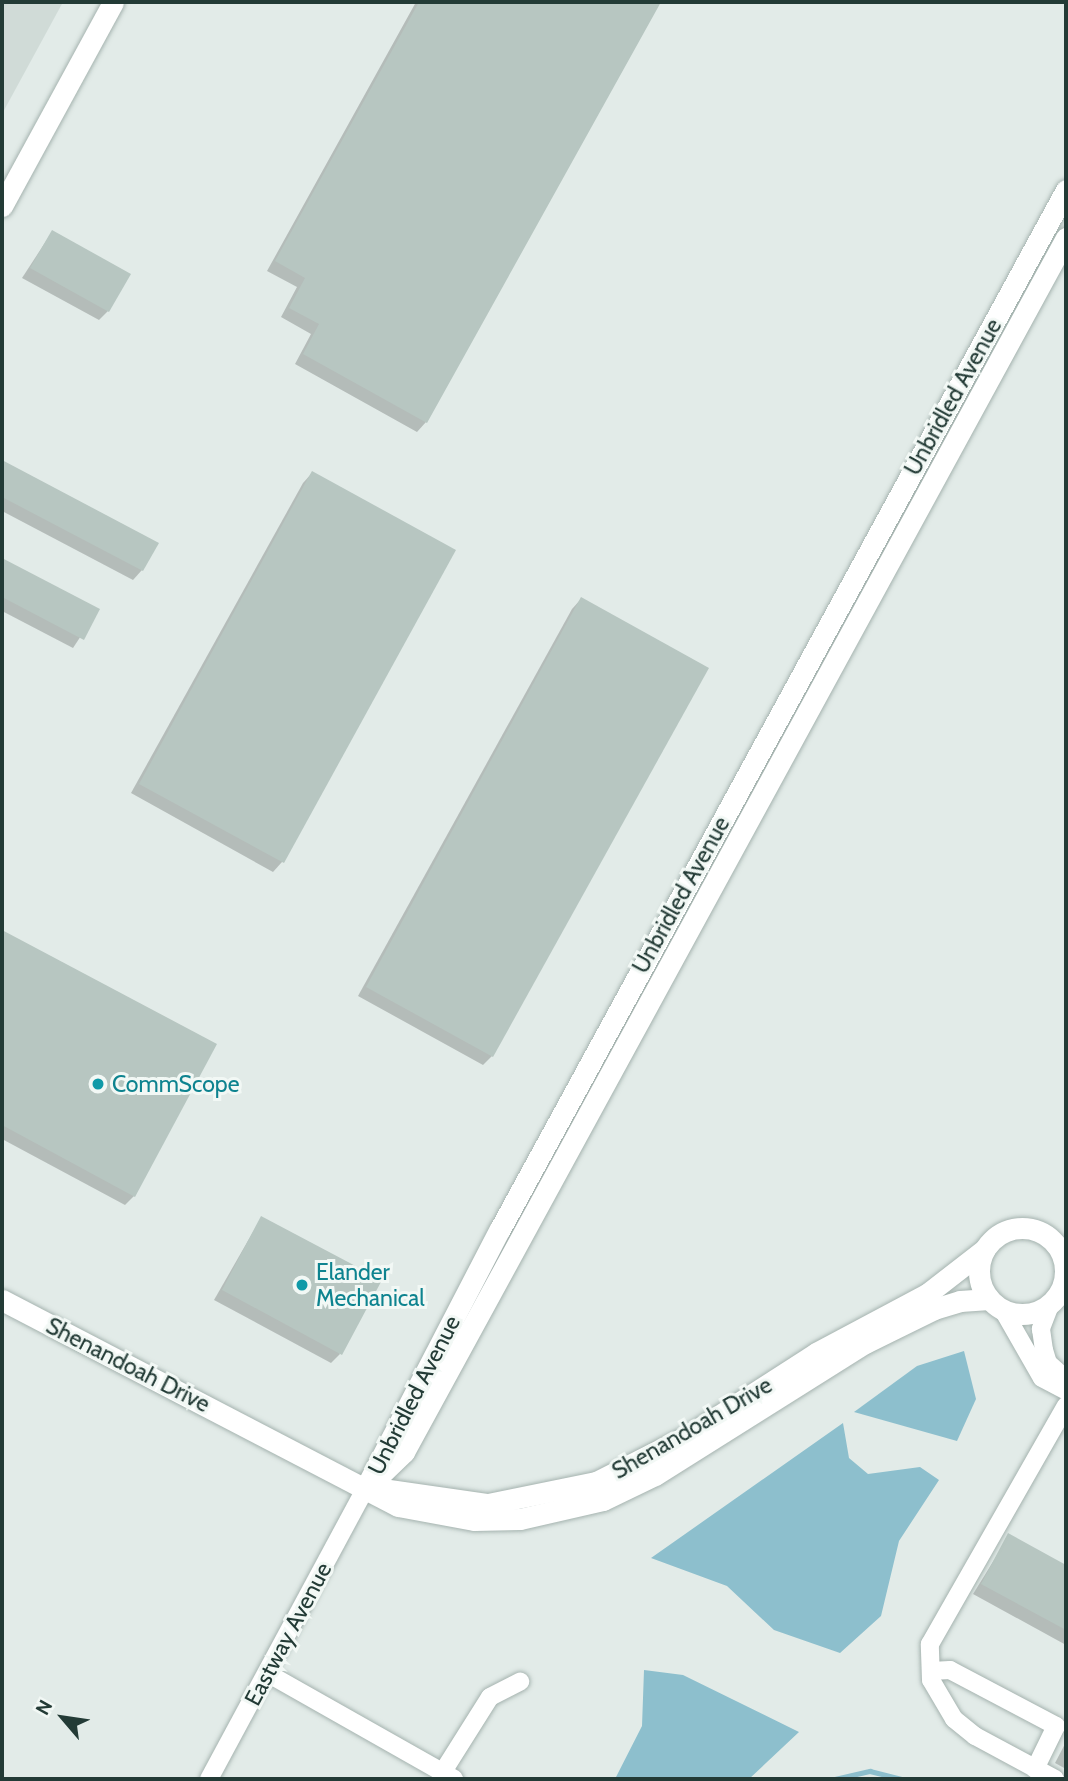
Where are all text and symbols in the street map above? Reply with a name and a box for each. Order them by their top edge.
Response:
street label: Unbridled Avenue [899,314,1007,480]
street label: Unbridled Avenue [627,812,735,978]
place label: CommScope [112,1070,239,1098]
marker: CommScope [90,1076,106,1092]
place label: Elander Mechanical [316,1258,425,1312]
marker: Elander Mechanical [294,1277,310,1293]
street label: Unbridled Avenue [362,1311,466,1479]
street label: Shenandoah Drive [42,1312,214,1418]
street label: Shenandoah Drive [607,1371,777,1485]
street label: Eastway Avenue [239,1558,337,1710]
north arrow [28,1683,98,1753]
text: N [31,1696,58,1719]

